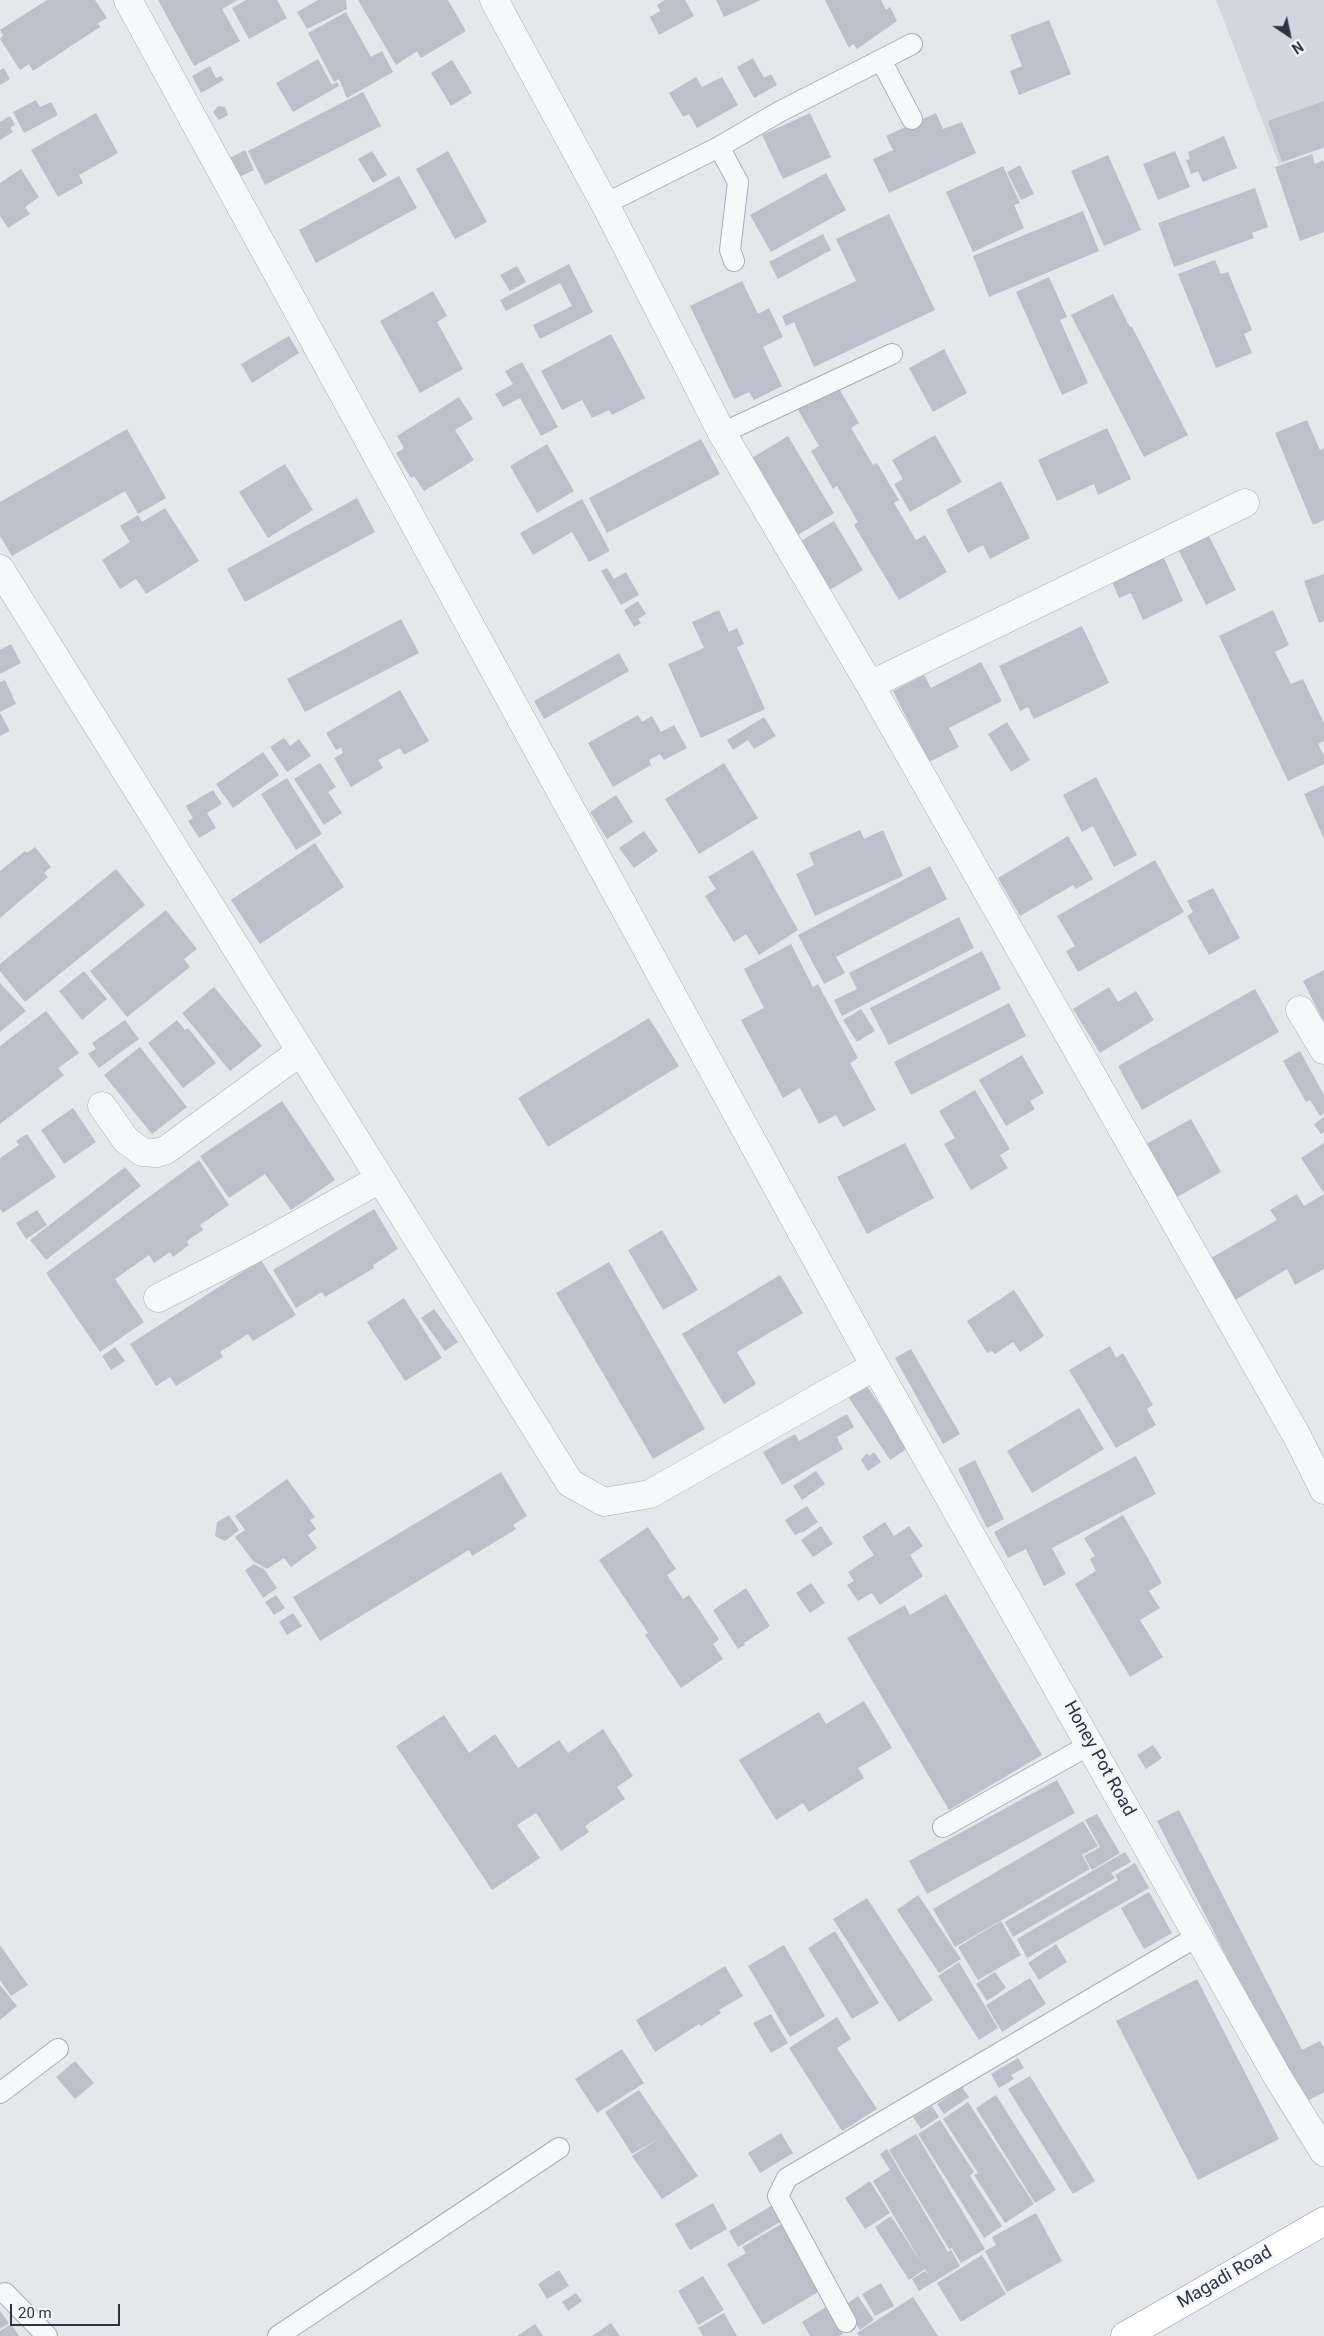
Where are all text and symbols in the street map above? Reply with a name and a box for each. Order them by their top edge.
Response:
north arrow [1264,10,1314,60]
text: N [1289,38,1306,57]
street label: Honey Pot Road [1058,1698,1140,1820]
street label: Magadi Road [1174,2242,1276,2314]
scale bar [12,2294,122,2326]
text: 20 m [18,2304,52,2322]

